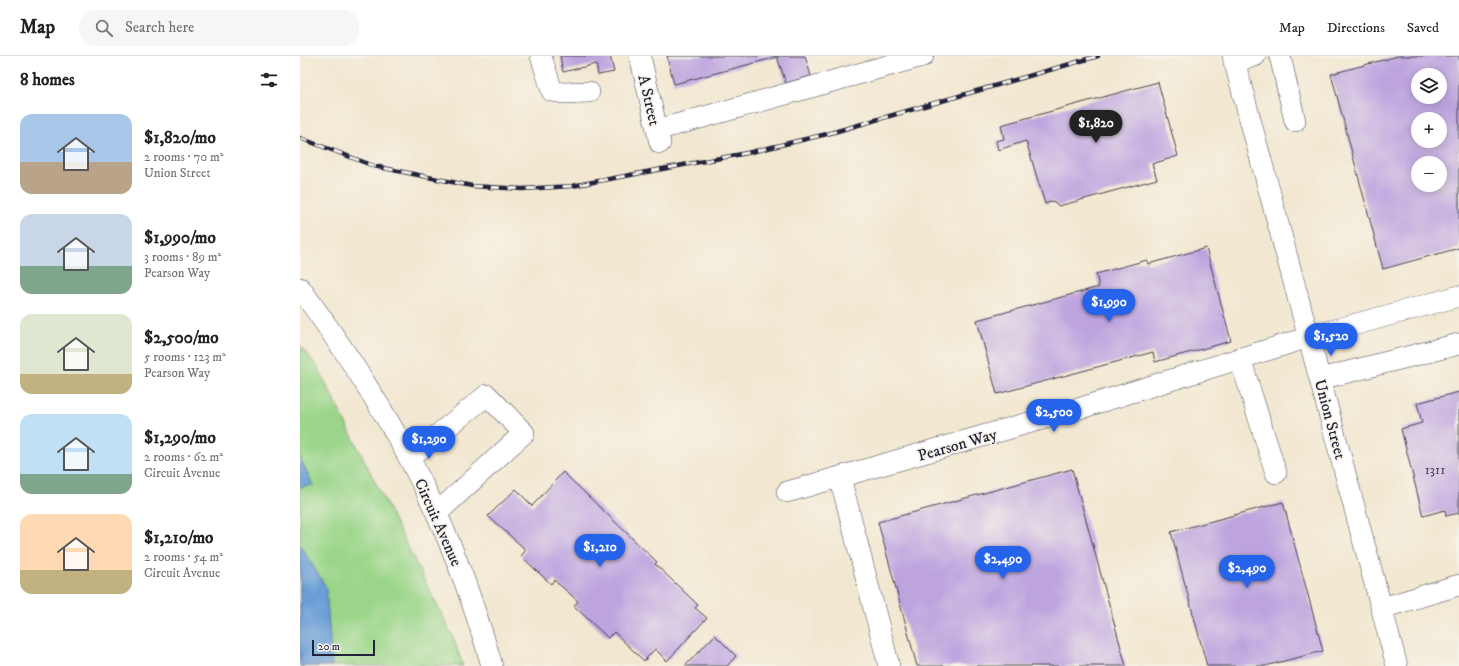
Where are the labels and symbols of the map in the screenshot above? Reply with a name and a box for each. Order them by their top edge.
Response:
street label: A Street [633,73,665,128]
pin: $1,820 [1063,110,1129,144]
pin: $1,990 [1076,289,1142,323]
pin: $1,520 [1298,323,1364,357]
street label: Union Street [1310,377,1350,461]
pin: $2,500 [1021,399,1087,433]
street label: Pearson Way [915,424,1000,466]
pin: $1,290 [396,426,462,460]
house number: 1311 [1425,461,1445,479]
street label: Circuit Avenue [410,475,466,570]
pin: $1,210 [567,534,633,568]
pin: $2,490 [970,546,1036,580]
pin: $2,490 [1214,555,1280,589]
scale bar [312,638,375,657]

